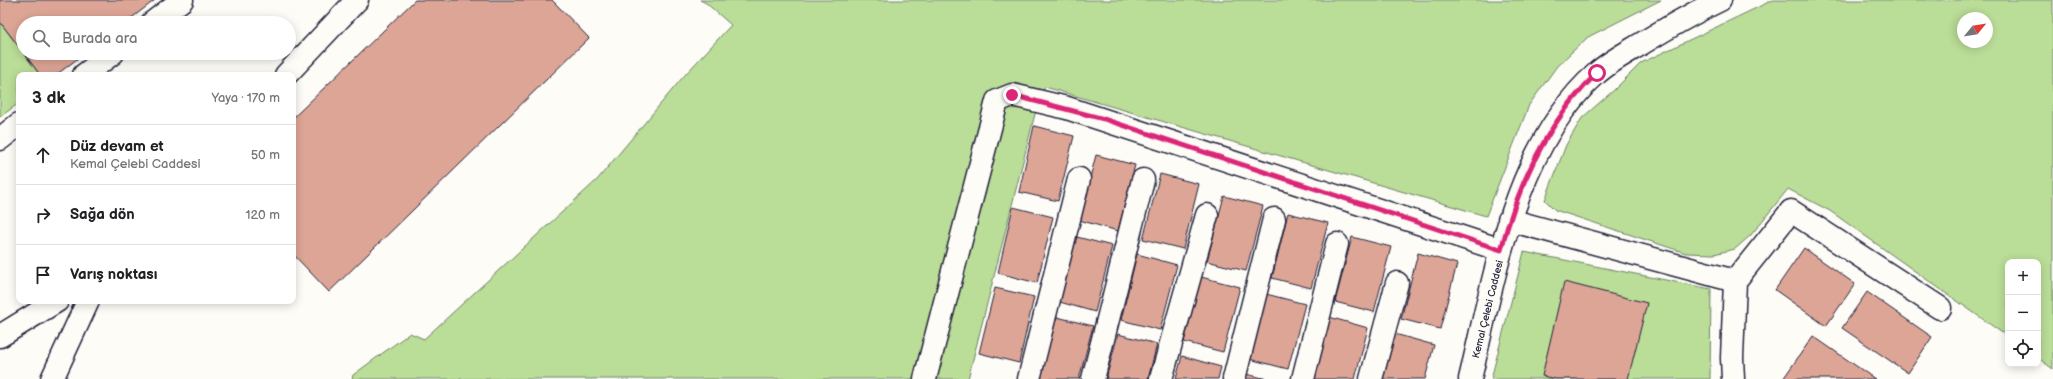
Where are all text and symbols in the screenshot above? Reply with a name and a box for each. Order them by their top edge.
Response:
north arrow [1957,12,1993,48]
search box [16,16,296,60]
icon: search [30,27,52,49]
text: Burada ara [62,29,137,48]
route start [1588,64,1606,82]
route end [1003,86,1021,104]
text: 3 dk [32,88,65,108]
text: Yaya · 170 m [211,90,280,106]
text: Düz devam et [70,137,164,156]
icon: ahead [32,144,54,166]
text: 50 m [251,147,280,163]
text: Kemal Çelebi Caddesi [70,156,201,172]
icon: right [32,204,54,226]
text: Sağa dön [70,205,135,224]
text: 120 m [245,207,280,223]
street label: Kemal Çelebi Caddesi [1470,259,1506,359]
map controls [2005,259,2041,367]
button: + [2005,259,2041,295]
icon: arrive [32,264,54,286]
text: Varış noktası [70,265,157,284]
button: − [2005,295,2041,331]
button: locate [2005,331,2041,367]

